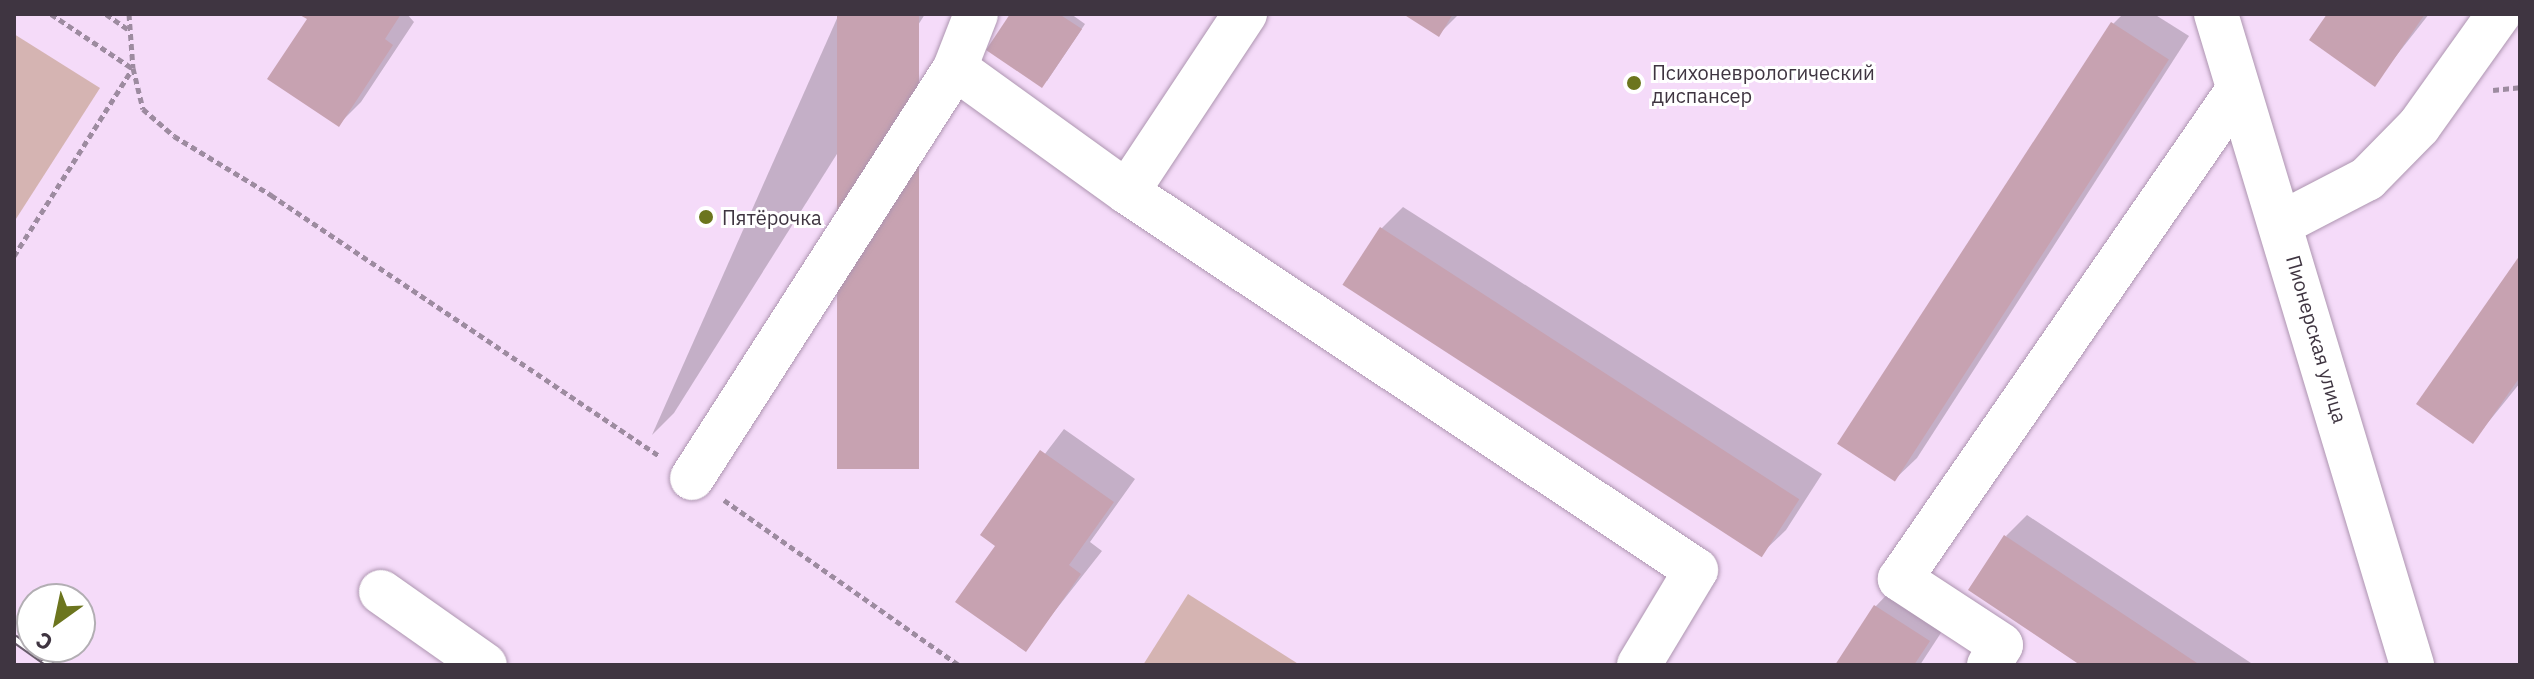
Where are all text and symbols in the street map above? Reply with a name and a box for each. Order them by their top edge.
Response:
place label: Психоневрологический диспансер [1652,60,1875,107]
marker: Психоневрологический диспансер [1623,72,1645,94]
place label: Пятёрочка [722,205,822,229]
marker: Пятёрочка [697,208,715,226]
street label: Пионерская улица [2282,252,2352,426]
north arrow [16,583,96,663]
text: С [30,626,58,658]

